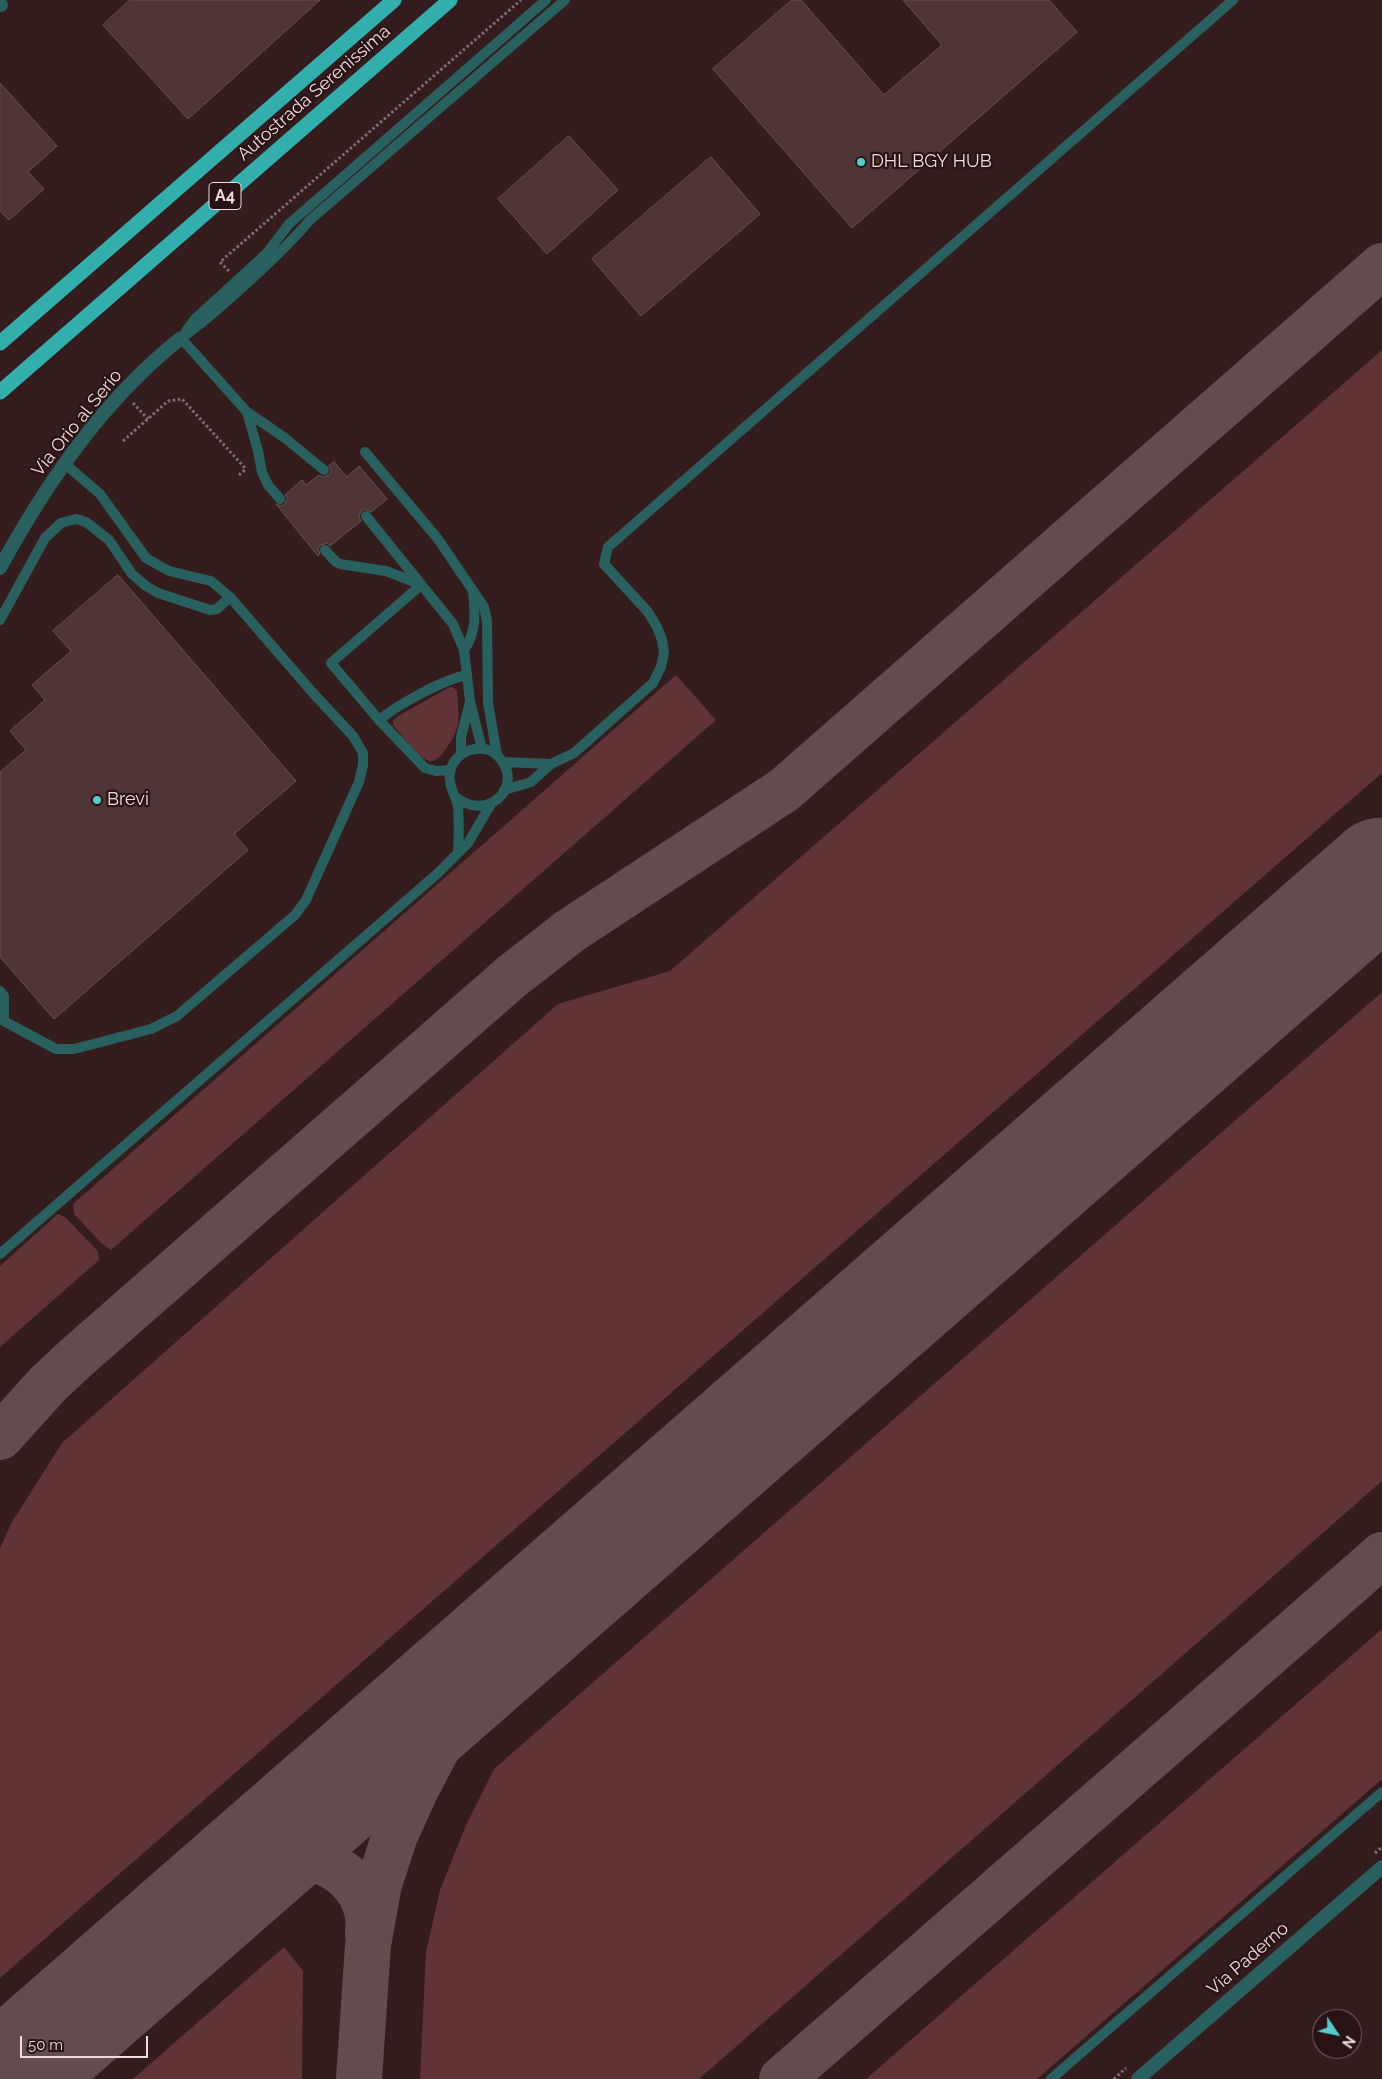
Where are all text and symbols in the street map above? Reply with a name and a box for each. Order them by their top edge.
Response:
street label: Autostrada Serenissima [233,21,395,165]
place label: DHL BGY HUB [871,151,992,173]
marker: DHL BGY HUB [855,156,867,168]
road number: A4 [209,182,241,210]
street label: Via Orio al Serio [27,365,127,481]
place label: Brevi [107,789,149,811]
marker: Brevi [91,794,103,806]
street label: Via Paderno [1203,1918,1293,2000]
north arrow [1312,2009,1362,2059]
scale bar [22,2026,150,2058]
text: N [1339,2033,1358,2051]
text: 50 m [28,2036,63,2054]

